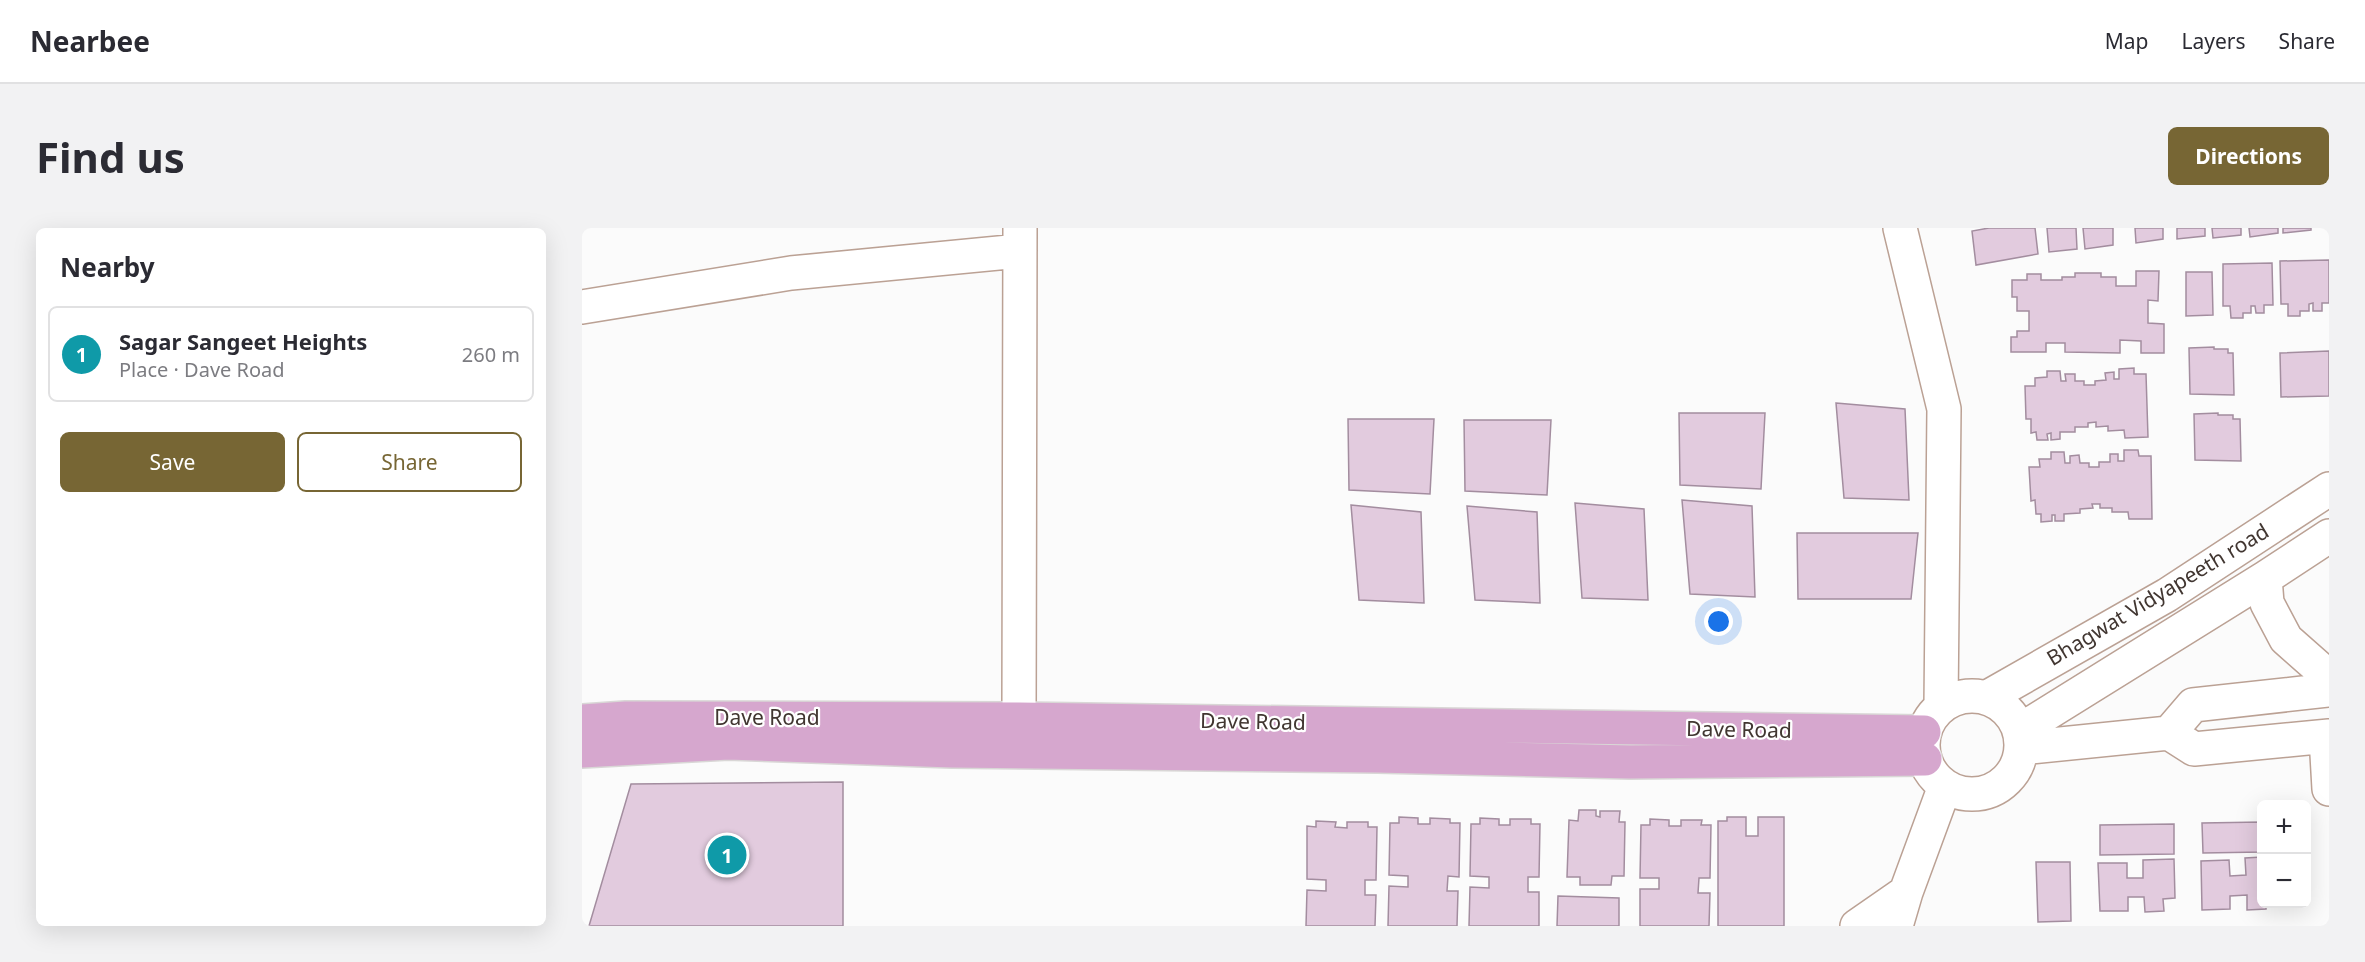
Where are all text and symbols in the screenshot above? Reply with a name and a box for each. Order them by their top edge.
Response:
text: Nearbee [30,22,150,60]
text: Map [2105,27,2149,55]
text: Layers [2182,27,2246,55]
text: Share [2279,27,2335,55]
button: Directions [2168,127,2329,185]
text: Find us [36,128,185,185]
text: Nearby [60,249,155,285]
text: Sagar Sangeet Heights [119,326,367,356]
text: 1 [76,341,87,368]
text: 260 m [462,341,520,368]
text: Place · Dave Road [119,356,285,383]
button: Save [60,432,285,492]
button: Share [297,432,522,492]
street label: Bhagwat Vidyapeeth road [2041,517,2274,672]
your location [1704,607,1733,636]
street label: Dave Road [714,703,820,731]
street label: Dave Road [1200,706,1306,736]
street label: Dave Road [1686,714,1792,744]
map controls [2257,800,2311,908]
button: + [2257,800,2311,854]
pin: 1 [708,832,746,878]
button: − [2257,854,2311,908]

